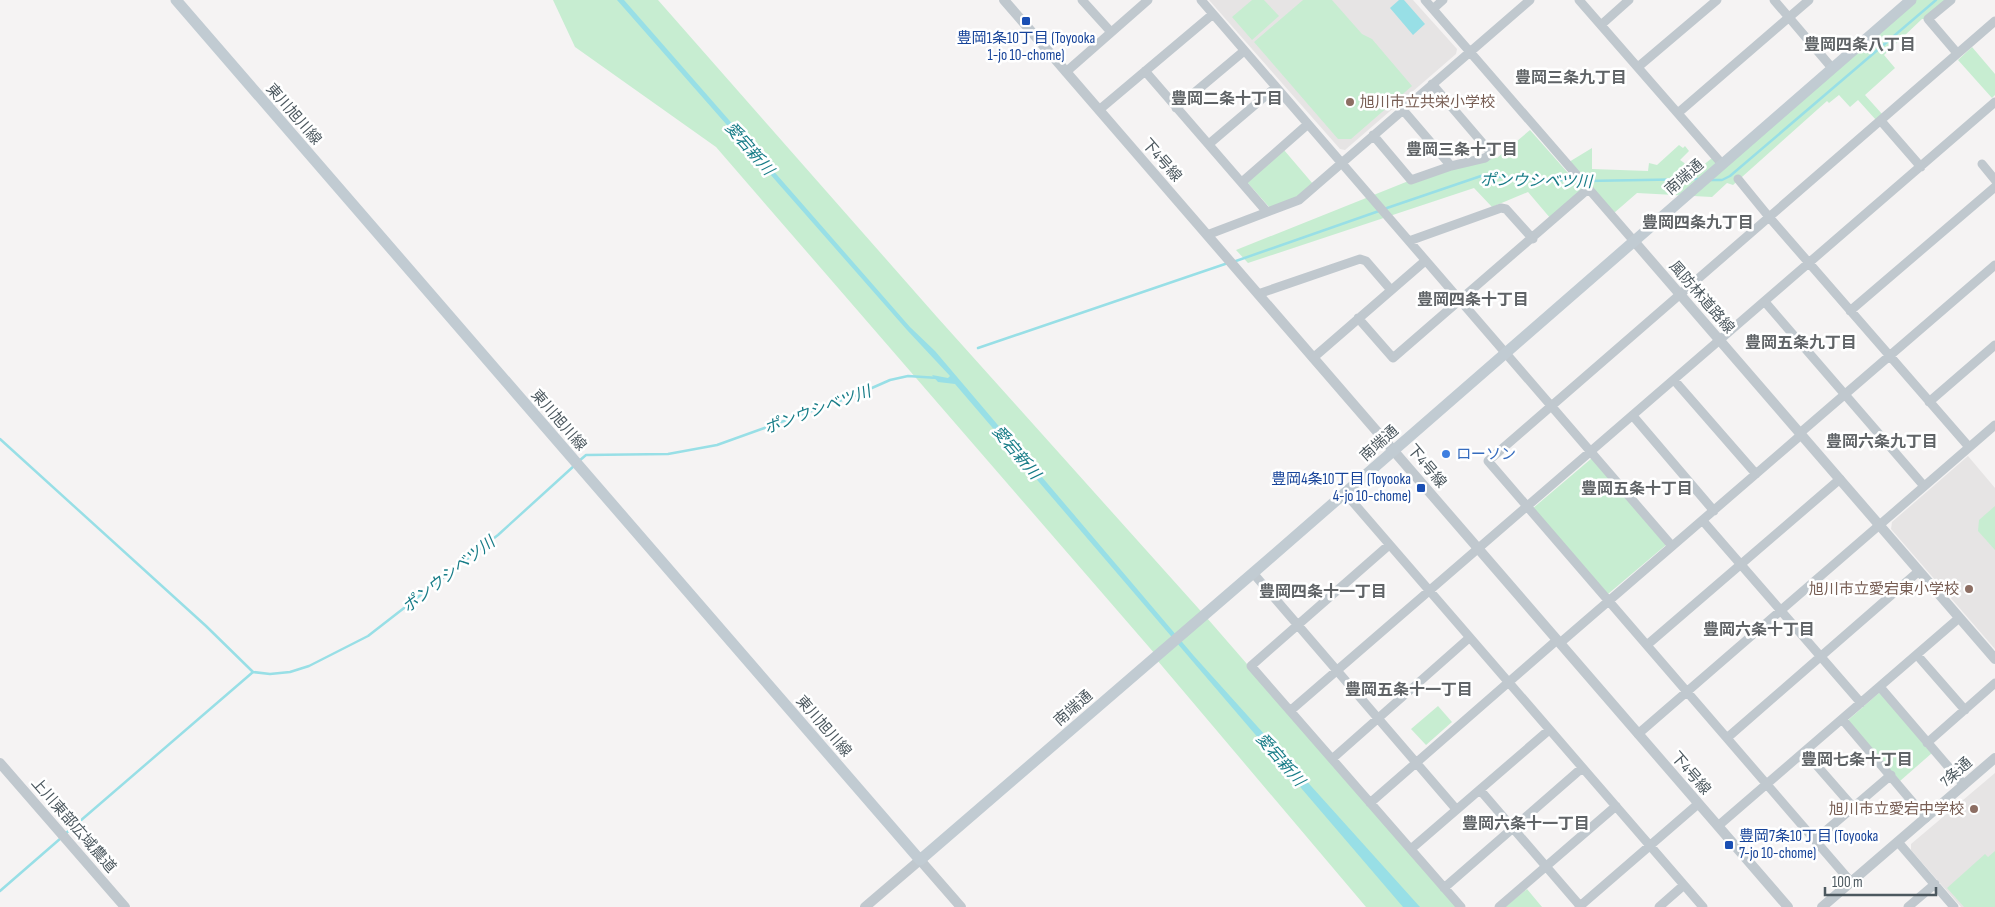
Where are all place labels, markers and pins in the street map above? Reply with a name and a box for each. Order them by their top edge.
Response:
marker: 豊岡1条10丁目 (Toyooka 1-jo 10-chome) [1020,15,1032,27]
place label: 豊岡1条10丁目 (Toyooka 1-jo 10-chome) [957,29,1096,65]
place label: 旭川市立共栄小学校 [1360,93,1495,112]
marker: 旭川市立共栄小学校 [1344,96,1356,108]
place label: ローソン [1456,445,1516,464]
marker: ローソン [1440,448,1452,460]
place label: 豊岡4条10丁目 (Toyooka 4-jo 10-chome) [1271,470,1411,506]
marker: 豊岡4条10丁目 (Toyooka 4-jo 10-chome) [1415,482,1427,494]
place label: 旭川市立愛宕東小学校 [1809,580,1959,599]
marker: 旭川市立愛宕東小学校 [1963,583,1975,595]
place label: 旭川市立愛宕中学校 [1829,800,1964,819]
marker: 旭川市立愛宕中学校 [1968,803,1980,815]
place label: 豊岡7条10丁目 (Toyooka 7-jo 10-chome) [1739,827,1879,863]
marker: 豊岡7条10丁目 (Toyooka 7-jo 10-chome) [1723,839,1735,851]

